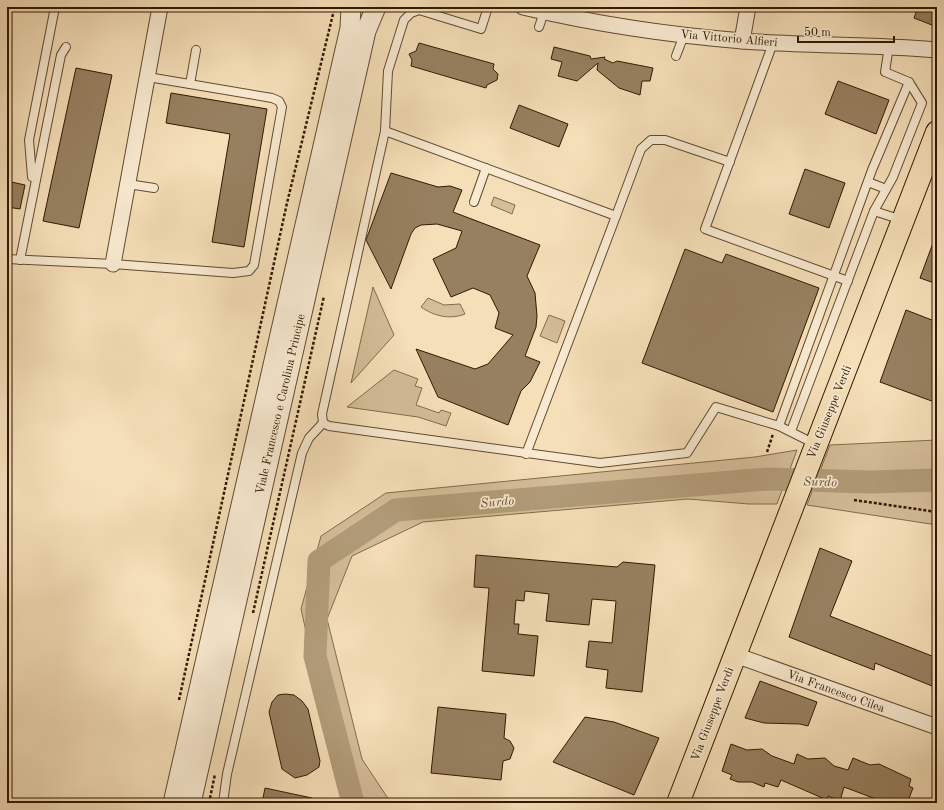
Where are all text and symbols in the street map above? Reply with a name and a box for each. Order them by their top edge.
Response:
scale bar [798,18,894,44]
text: 50 m [804,26,831,39]
street label: Via Vittorio Alfieri [680,29,778,49]
street label: Viale Francesco e Carolina Principe [254,312,308,496]
street label: Via Giuseppe Verdi [806,364,854,461]
water label: Surdo [803,476,837,489]
water label: Surdo [480,495,515,510]
street label: Via Giuseppe Verdi [689,666,736,763]
street label: Via Francesco Cilea [785,669,886,715]

